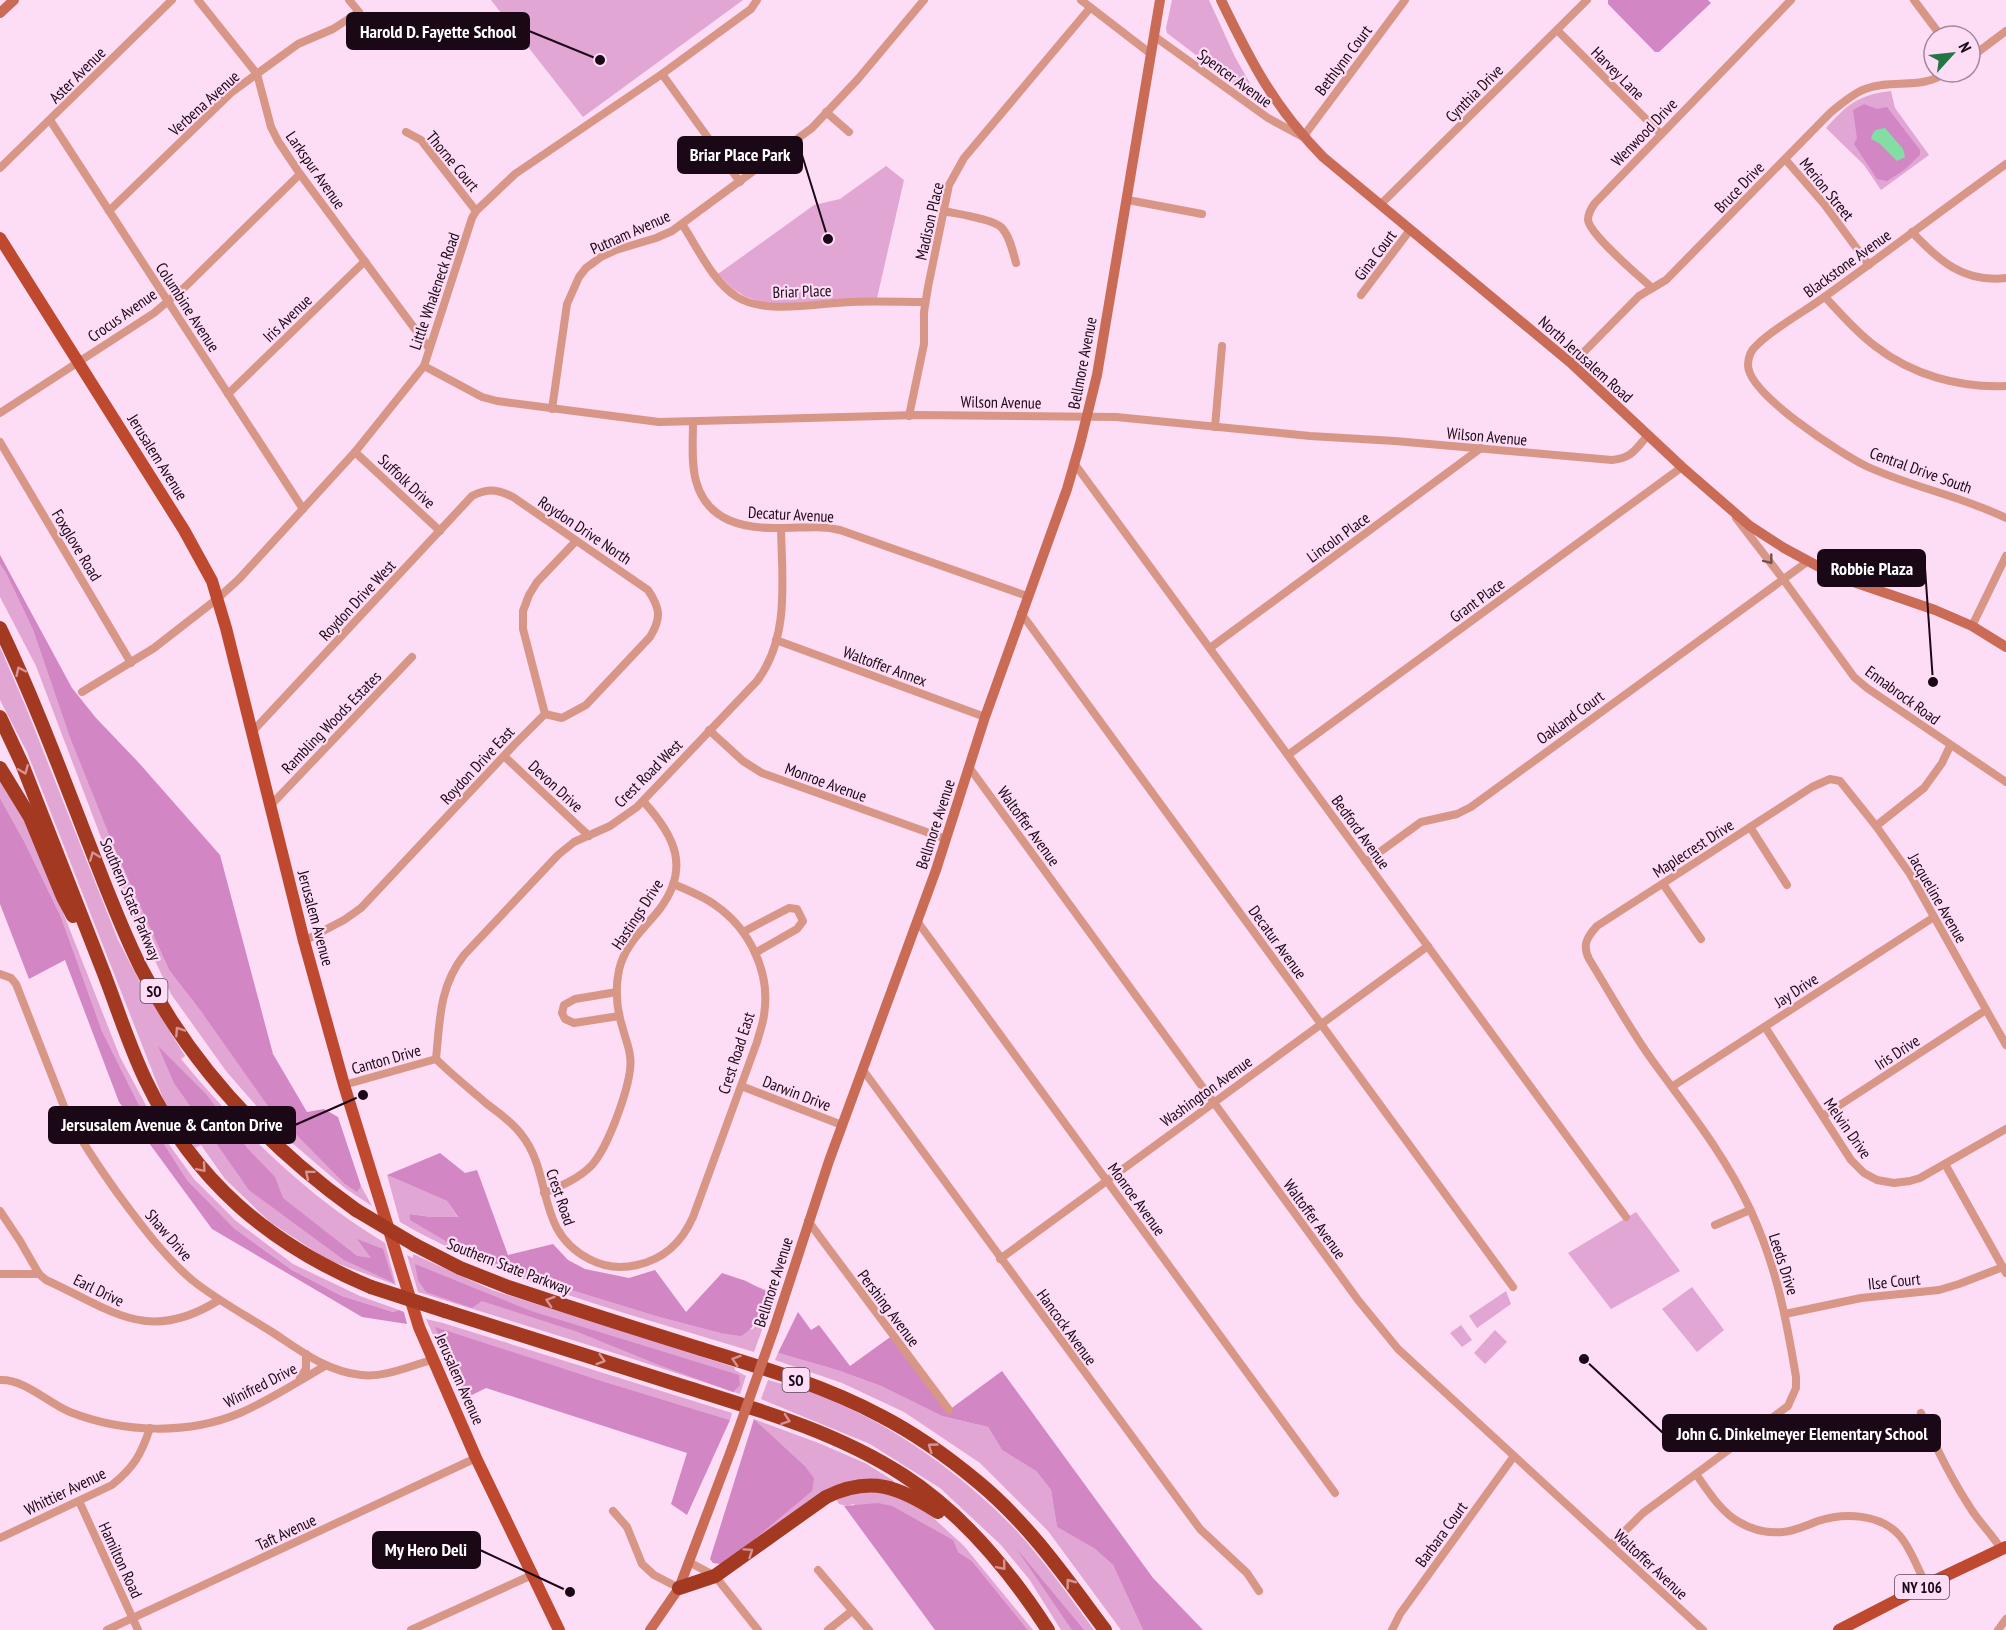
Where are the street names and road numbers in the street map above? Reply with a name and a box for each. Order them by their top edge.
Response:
street label: Bethlynn Court [1310,20,1376,99]
street label: Harvey Lane [1587,42,1649,104]
street label: Aster Avenue [45,43,109,107]
street label: Spencer Avenue [1194,44,1276,112]
street label: Cynthia Drive [1441,60,1507,126]
street label: Verbena Avenue [164,66,243,141]
street label: Wenwood Drive [1607,94,1681,170]
street label: Larkspur Avenue [282,127,350,213]
street label: Thorne Court [422,127,484,196]
street label: Merion Street [1796,154,1859,225]
street label: Bruce Drive [1710,157,1768,217]
street label: Madison Place [910,180,948,262]
street label: Putnam Avenue [587,205,673,259]
street label: Gina Court [1350,225,1401,284]
street label: Blackstone Avenue [1799,225,1895,301]
street label: Little Whaleneck Road [405,230,463,352]
street label: Columbine Avenue [152,259,224,355]
street label: Briar Place [772,280,832,302]
street label: Crocus Avenue [84,284,160,346]
street label: Iris Avenue [258,290,316,346]
street label: North Jerusalem Road [1535,311,1637,407]
street label: Bellmore Avenue [1063,315,1101,411]
street label: Wilson Avenue [960,391,1042,413]
street label: Jerusalem Avenue [123,409,192,504]
street label: Wilson Avenue [1446,423,1528,449]
street label: Central Drive South [1867,442,1975,498]
street label: Suffolk Drive [374,450,440,512]
street label: Roydon Drive North [535,491,635,569]
street label: Decatur Avenue [747,502,835,526]
street label: Foxglove Road [48,505,106,585]
street label: Lincoln Place [1303,507,1373,567]
street label: Roydon Drive West [315,555,400,644]
street label: Grant Place [1446,573,1508,627]
street label: Waltoffer Annex [840,642,930,691]
street label: Ennabrock Road [1862,661,1944,729]
street label: Rambling Woods Estates [277,667,385,777]
street label: Oakland Court [1532,685,1608,748]
street label: Roydon Drive East [436,721,519,808]
street label: Crest Road West [610,734,687,811]
street label: Devon Drive [525,756,587,816]
street label: Monroe Avenue [782,758,870,806]
street label: Bellmore Avenue [911,777,959,871]
street label: Waltoffer Avenue [993,782,1065,870]
street label: Bedford Avenue [1327,791,1395,873]
street label: Maplecrest Drive [1649,814,1737,882]
street label: Southern State Parkway [96,835,166,963]
street label: Jacqueline Avenue [1904,849,1972,946]
street label: Jerusalem Avenue [293,867,338,968]
street label: Hastings Drive [607,875,667,953]
street label: Decatur Avenue [1245,901,1311,983]
street label: Jay Drive [1769,968,1822,1012]
road number: SO [140,979,168,1003]
street label: Crest Road East [713,1009,759,1097]
street label: Iris Drive [1871,1030,1923,1074]
street label: Canton Drive [349,1040,423,1078]
street label: Washington Avenue [1156,1051,1256,1131]
street label: Darwin Drive [760,1071,834,1115]
street label: Melvin Drive [1820,1094,1876,1162]
street label: Monroe Avenue [1104,1159,1170,1239]
street label: Crest Road [542,1166,580,1228]
street label: Waltoffer Avenue [1279,1175,1351,1263]
street label: Shaw Drive [141,1205,197,1265]
street label: Leeds Drive [1765,1231,1803,1297]
street label: Southern State Parkway [444,1233,574,1299]
street label: Bellmore Avenue [749,1235,797,1329]
street label: Pershing Avenue [854,1266,924,1350]
street label: Ilse Court [1867,1268,1922,1294]
street label: Earl Drive [70,1269,128,1311]
street label: Hancock Avenue [1033,1285,1101,1369]
street label: Jerusalem Avenue [431,1329,489,1428]
street label: Winifred Drive [220,1358,300,1412]
road number: SO [782,1368,810,1392]
street label: Whittier Avenue [21,1463,109,1519]
street label: Barbara Court [1411,1497,1472,1571]
street label: Taft Avenue [253,1509,319,1555]
street label: Hamilton Road [95,1519,147,1601]
street label: Waltoffer Avenue [1610,1525,1692,1603]
road number: NY 106 [1895,1575,1949,1599]

